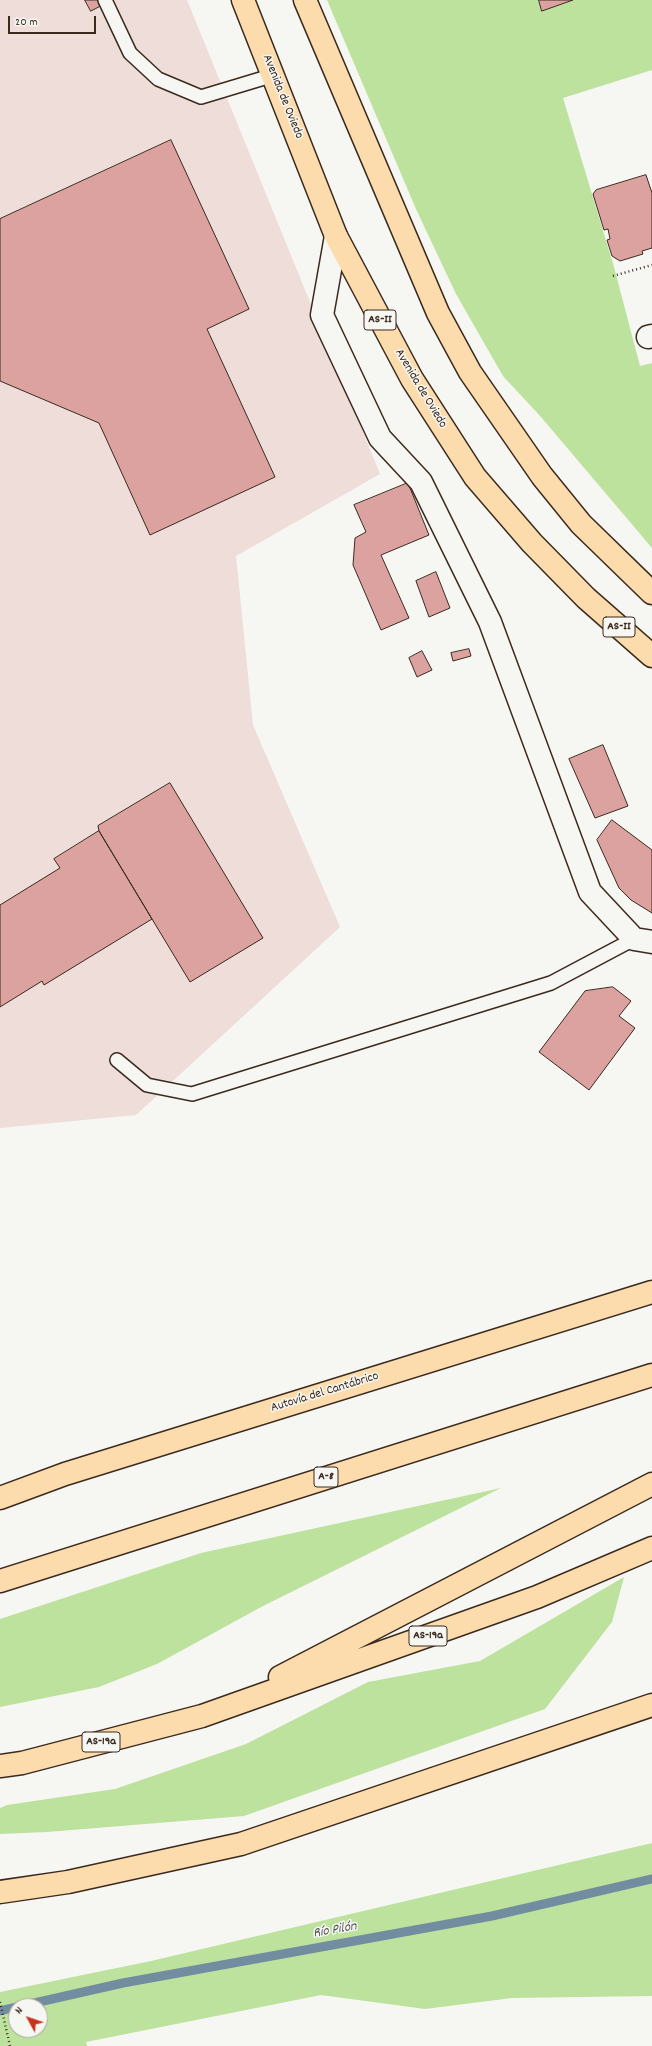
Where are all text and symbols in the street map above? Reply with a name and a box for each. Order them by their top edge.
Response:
scale bar [10,8,98,34]
text: 20 m [15,14,38,31]
street label: Avenida de Oviedo [258,53,306,141]
road number: AS-II [364,310,396,330]
street label: Avenida de Oviedo [390,347,450,431]
road number: AS-II [603,617,635,637]
street label: Autovía del Cantábrico [269,1369,381,1417]
road number: A-8 [314,1467,338,1487]
road number: AS-19a [409,1626,447,1646]
road number: AS-19a [82,1732,120,1752]
water label: Río Pilón [312,1919,358,1943]
north arrow [8,1998,48,2038]
text: N [12,2004,27,2018]

